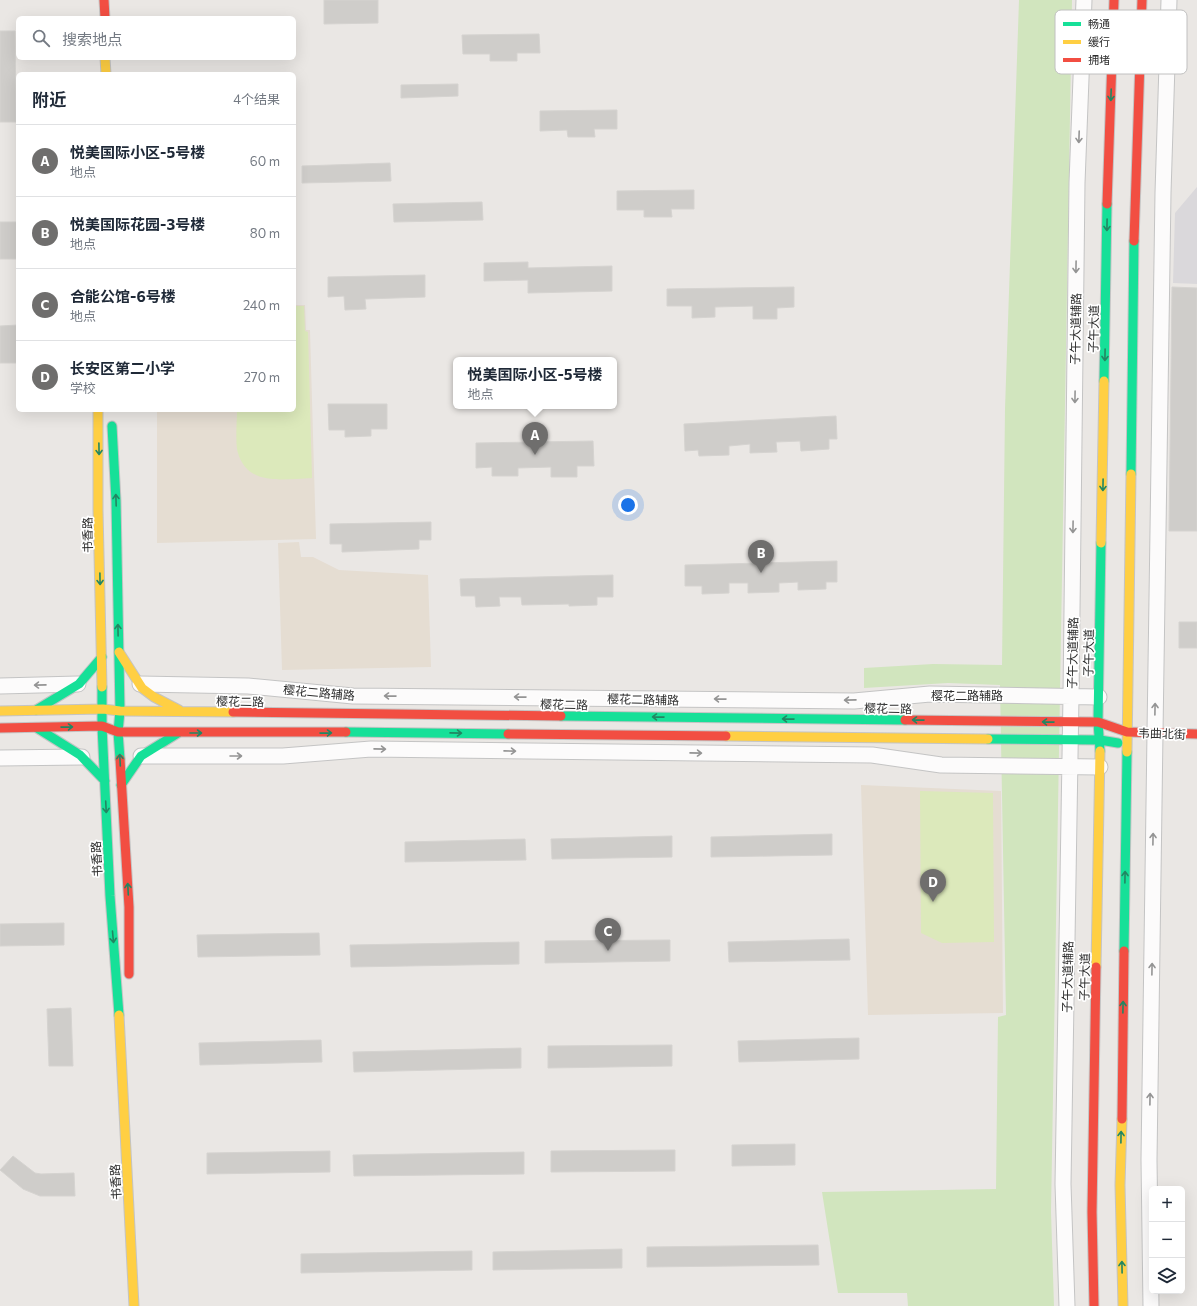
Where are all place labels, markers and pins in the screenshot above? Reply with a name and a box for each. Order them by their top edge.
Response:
pin: A [522,422,548,455]
pin: B [748,540,774,573]
pin: D [920,869,946,902]
pin: C [595,918,621,951]

